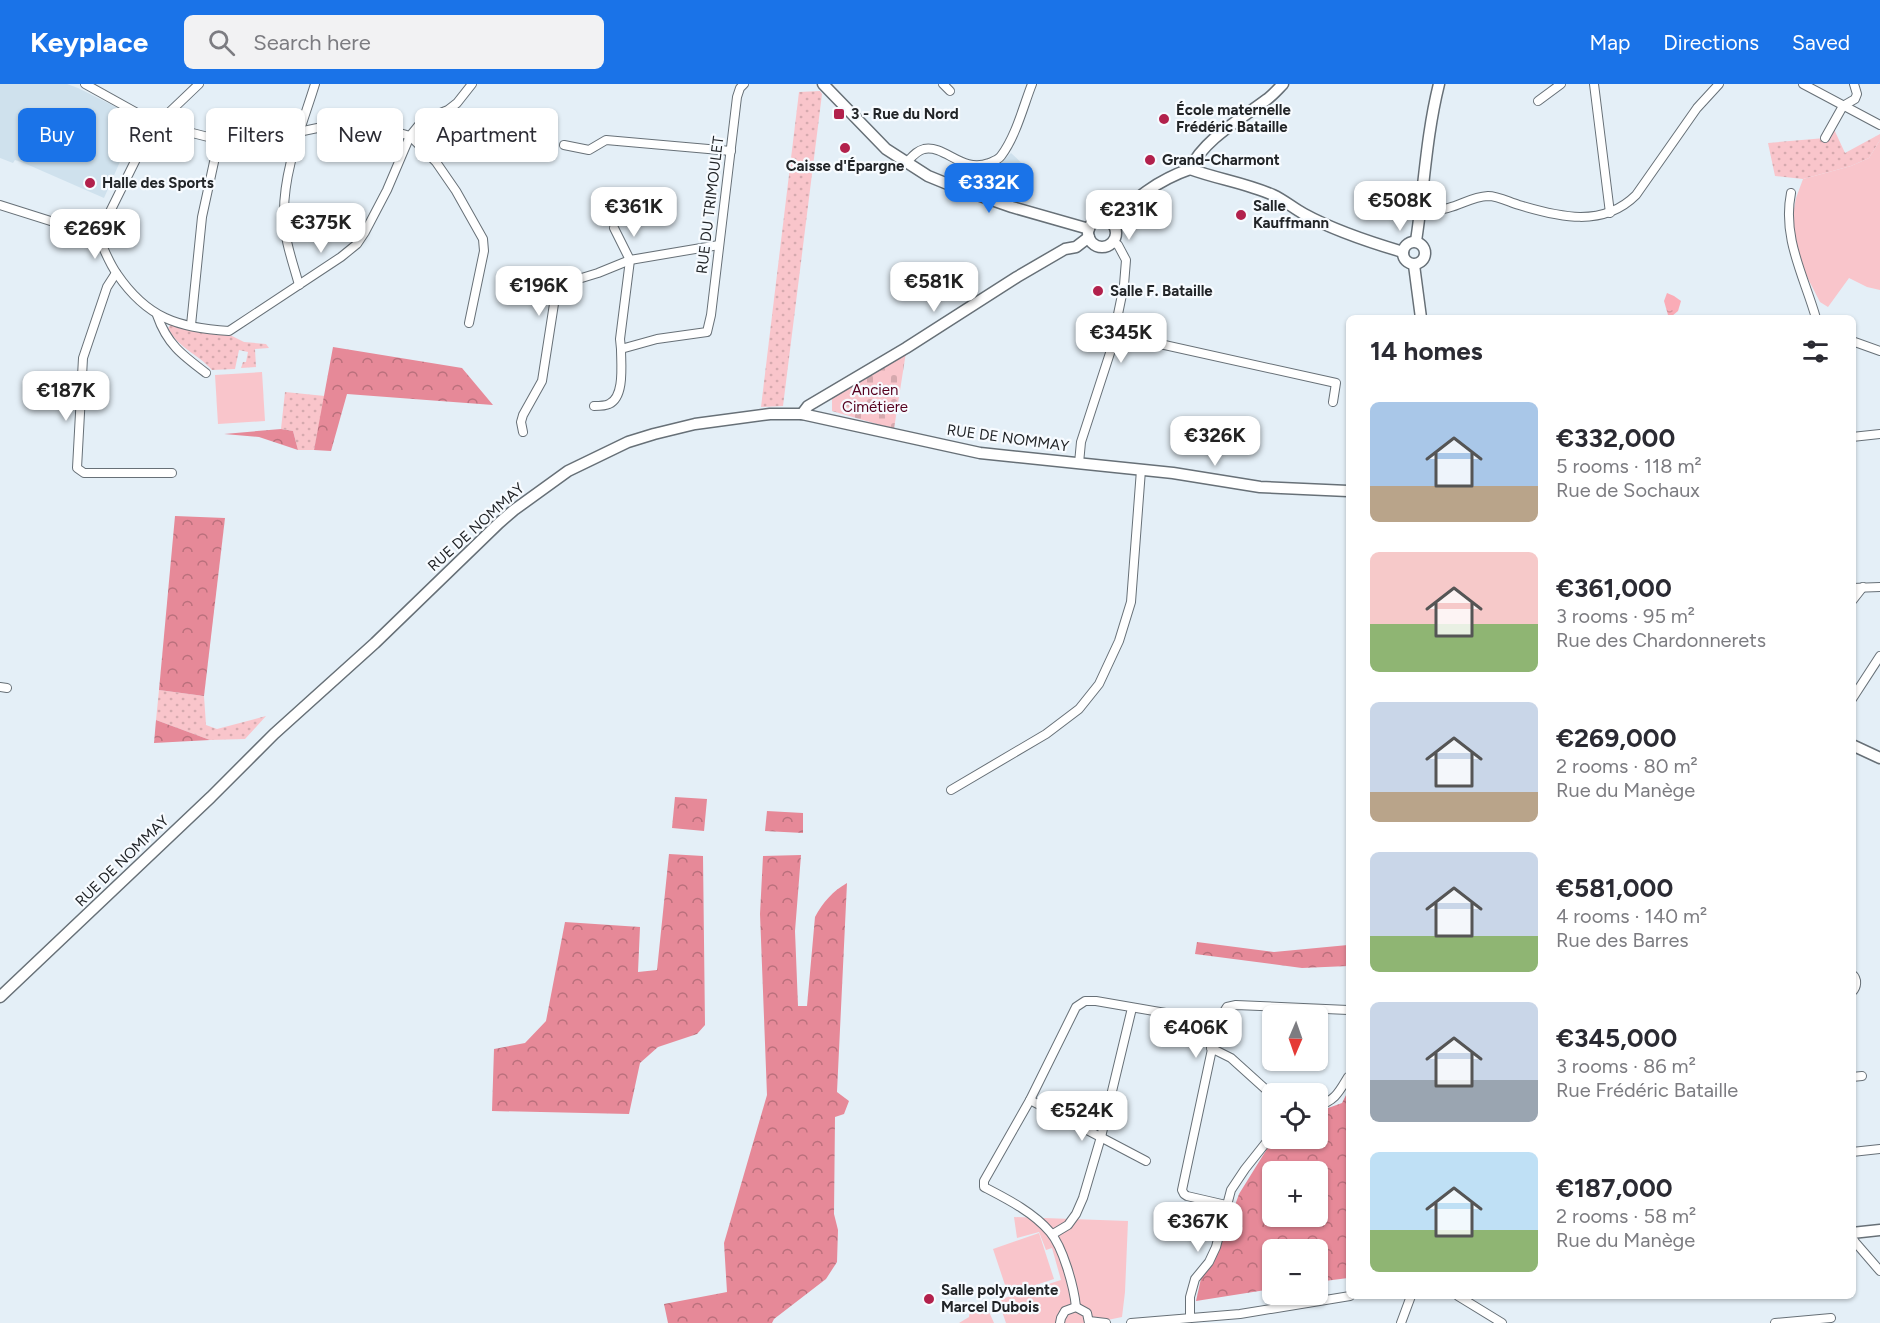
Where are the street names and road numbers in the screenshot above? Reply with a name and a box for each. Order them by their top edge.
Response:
street label: RUE DU TRIMOULET [693,134,727,275]
street label: RUE DE NOMMAY [946,421,1070,455]
street label: RUE DE NOMMAY [424,479,528,575]
street label: RUE DE NOMMAY [71,812,173,910]

